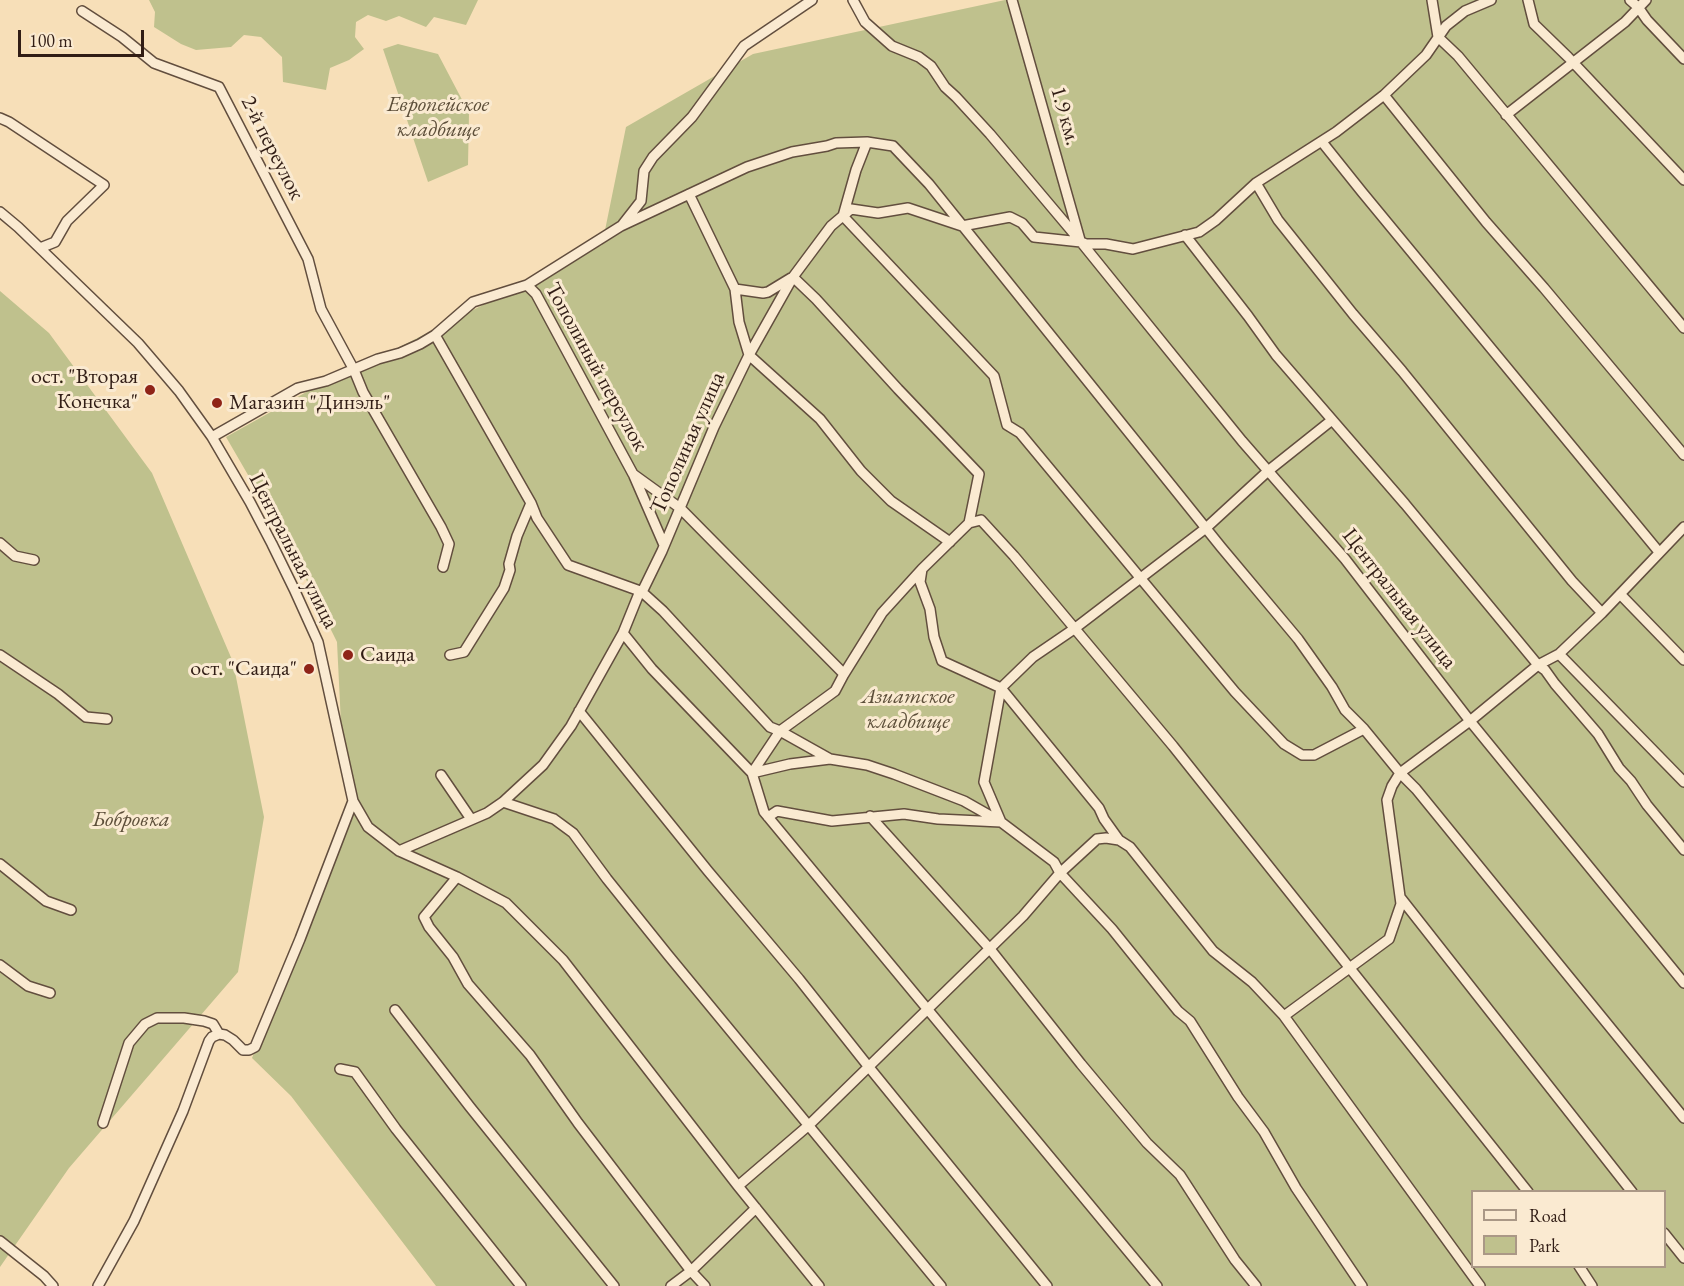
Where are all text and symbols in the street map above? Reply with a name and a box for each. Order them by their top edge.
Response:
scale bar [21,18,147,56]
text: 100 m [29,29,73,52]
street label: 1.9 км. [1044,84,1086,148]
street label: 2-й переулок [235,92,309,204]
park label: Европейское кладбище [387,92,489,144]
street label: Тополиный переулок [539,278,653,456]
place label: ост. "Вторая Конечка" [31,364,138,416]
street label: Тополиная улица [645,368,731,518]
marker: ост. "Вторая Конечка" [143,383,157,397]
place label: Магазин "Динэль" [229,390,390,416]
marker: Магазин "Динэль" [210,396,224,410]
street label: Центральная улица [242,469,344,633]
street label: Центральная улица [1336,524,1462,674]
place label: Саида [360,642,415,668]
marker: Саида [341,648,355,662]
place label: ост. "Саида" [190,656,297,682]
marker: ост. "Саида" [302,662,316,676]
park label: Азиатское кладбище [862,684,954,736]
park label: Бобровка [92,807,170,833]
legend [1471,1190,1666,1268]
text: Road [1529,1204,1567,1227]
text: Park [1529,1234,1560,1257]

